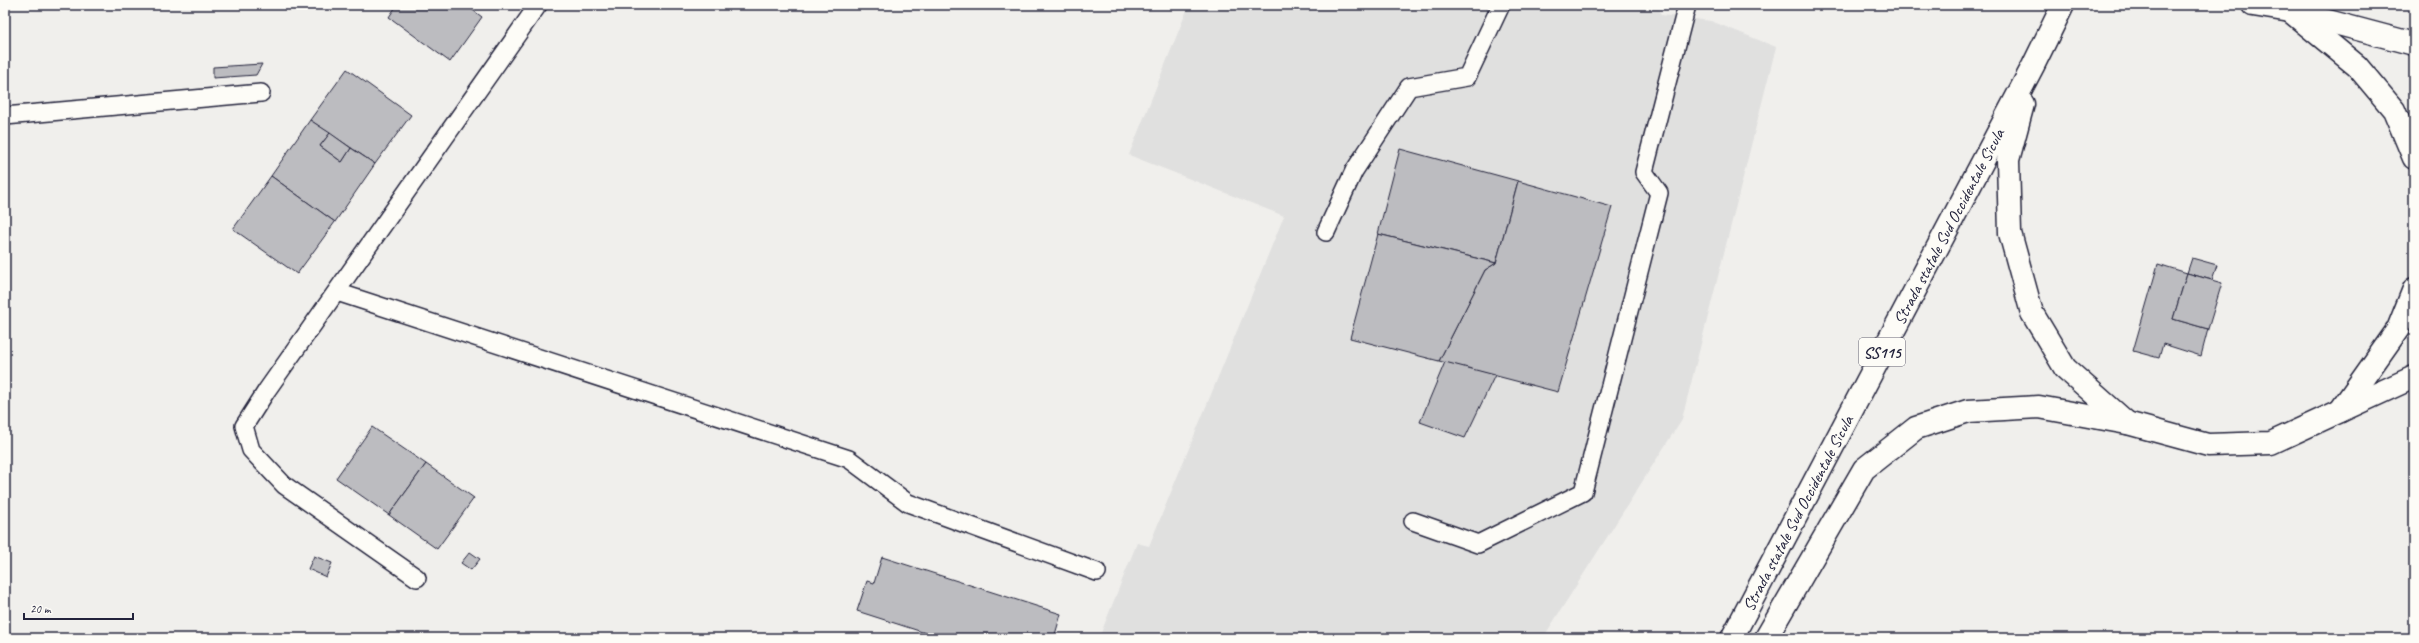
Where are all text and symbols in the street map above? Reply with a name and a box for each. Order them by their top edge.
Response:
street label: Strada statale Sud Occidentale Sicula [1889,124,2010,328]
road number: SS115 [1859,338,1905,366]
street label: Strada statale Sud Occidentale Sicula [1738,411,1859,615]
scale bar [24,595,133,621]
text: 20 m [30,601,52,617]

